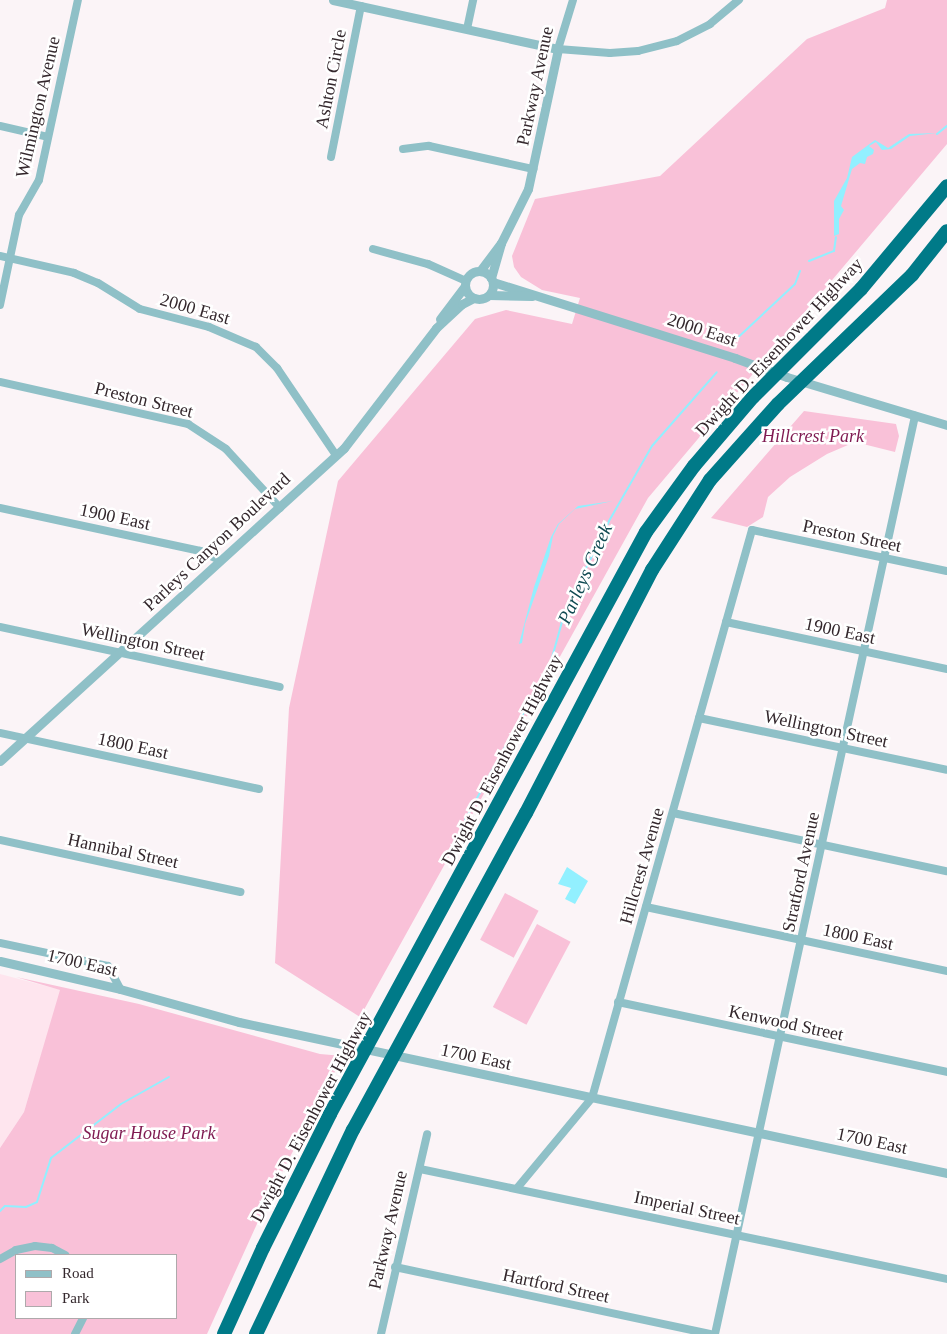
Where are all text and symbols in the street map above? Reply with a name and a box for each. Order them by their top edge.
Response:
street label: Parkway Avenue [512,24,558,148]
street label: Ashton Circle [311,28,351,130]
street label: Wilmington Avenue [11,34,65,180]
street label: Dwight D. Eisenhower Highway [691,253,867,441]
street label: 2000 East [158,289,232,329]
street label: 2000 East [665,309,739,351]
street label: Preston Street [93,377,195,423]
park label: Hillcrest Park [762,425,864,447]
street label: Parleys Canyon Boulevard [139,468,295,616]
street label: 1900 East [78,499,152,535]
street label: Preston Street [801,515,903,557]
water label: Parleys Creek [553,520,617,628]
street label: 1900 East [803,613,877,649]
street label: Wellington Street [79,618,207,666]
street label: Dwight D. Eisenhower Highway [437,651,567,869]
street label: Wellington Street [762,705,890,753]
street label: 1800 East [96,728,170,764]
street label: Hillcrest Avenue [615,805,669,927]
street label: Stratford Avenue [778,810,824,934]
street label: Hannibal Street [66,829,180,873]
street label: 1800 East [821,919,895,955]
street label: 1700 East [45,944,119,982]
street label: Kenwood Street [727,1000,845,1046]
street label: Dwight D. Eisenhower Highway [246,1008,376,1226]
street label: 1700 East [439,1039,513,1075]
park label: Sugar House Park [83,1122,215,1144]
street label: 1700 East [835,1123,909,1159]
street label: Parkway Avenue [364,1168,412,1292]
street label: Imperial Street [632,1186,742,1230]
legend [15,1254,178,1319]
street label: Hartford Street [501,1264,611,1308]
text: Road [62,1265,94,1281]
text: Park [62,1290,90,1306]

